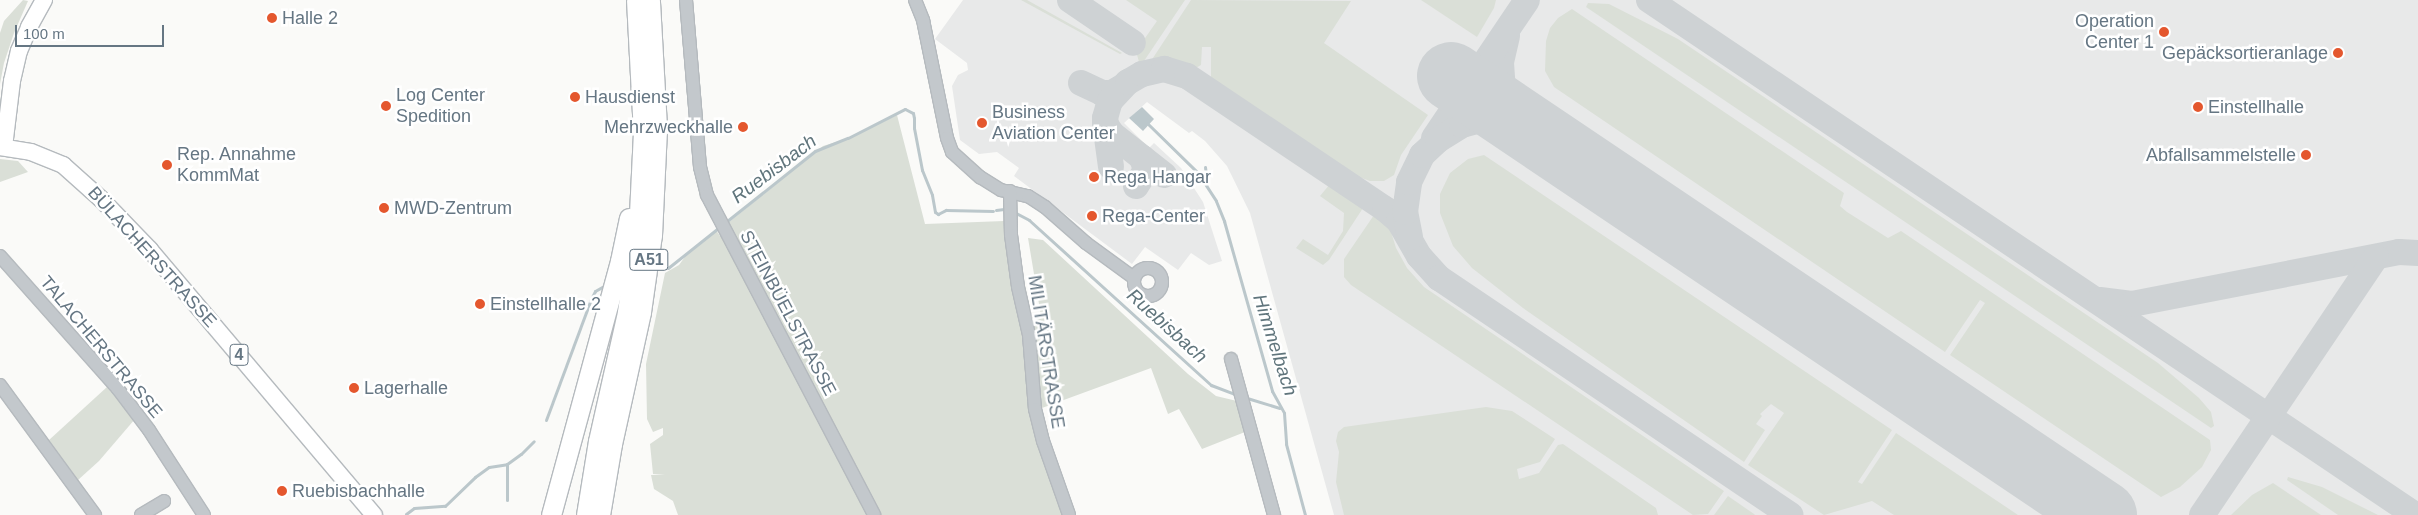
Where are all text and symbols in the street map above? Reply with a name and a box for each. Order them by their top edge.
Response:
place label: Halle 2 [282,7,338,29]
place label: Operation Center 1 [2075,11,2154,54]
marker: Halle 2 [266,12,278,24]
scale bar [18,15,166,47]
text: 100 m [23,25,65,42]
marker: Operation Center 1 [2158,26,2170,38]
place label: Gepäcksortieranlage [2162,42,2328,64]
marker: Gepäcksortieranlage [2332,47,2344,59]
place label: Log Center Spedition [396,85,485,128]
place label: Hausdienst [585,86,675,108]
marker: Hausdienst [569,91,581,103]
place label: Einstellhalle [2208,96,2304,118]
marker: Log Center Spedition [380,100,392,112]
marker: Einstellhalle [2192,101,2204,113]
place label: Business Aviation Center [992,102,1115,144]
place label: Mehrzweckhalle [604,116,733,138]
marker: Business Aviation Center [976,117,988,129]
marker: Mehrzweckhalle [737,121,749,133]
water label: Ruebisbach [727,130,821,208]
place label: Rep. Annahme KommMat [177,144,297,186]
place label: Abfallsammelstelle [2146,144,2296,166]
marker: Abfallsammelstelle [2300,149,2312,161]
marker: Rep. Annahme KommMat [161,159,173,171]
place label: Rega Hangar [1104,166,1211,188]
marker: Rega Hangar [1088,171,1100,183]
street label: BÜLACHERSTRASSE [83,182,221,332]
place label: MWD-Zentrum [394,197,512,219]
marker: MWD-Zentrum [378,202,390,214]
place label: Rega-Center [1102,205,1205,227]
marker: Rega-Center [1086,210,1098,222]
street label: STEINBÜELSTRASSE [735,227,841,399]
road number: A51 [629,246,669,274]
street label: TALACHERSTRASSE [35,272,167,422]
street label: MILITÄRSTRASSE [1023,274,1069,430]
water label: Ruebisbach [1122,284,1212,368]
water label: Himmelbach [1248,291,1302,399]
place label: Einstellhalle 2 [490,293,601,315]
marker: Einstellhalle 2 [474,298,486,310]
road number: 4 [229,342,249,368]
place label: Lagerhalle [364,377,448,399]
marker: Lagerhalle [348,382,360,394]
place label: Ruebisbachhalle [292,480,425,502]
marker: Ruebisbachhalle [276,485,288,497]

